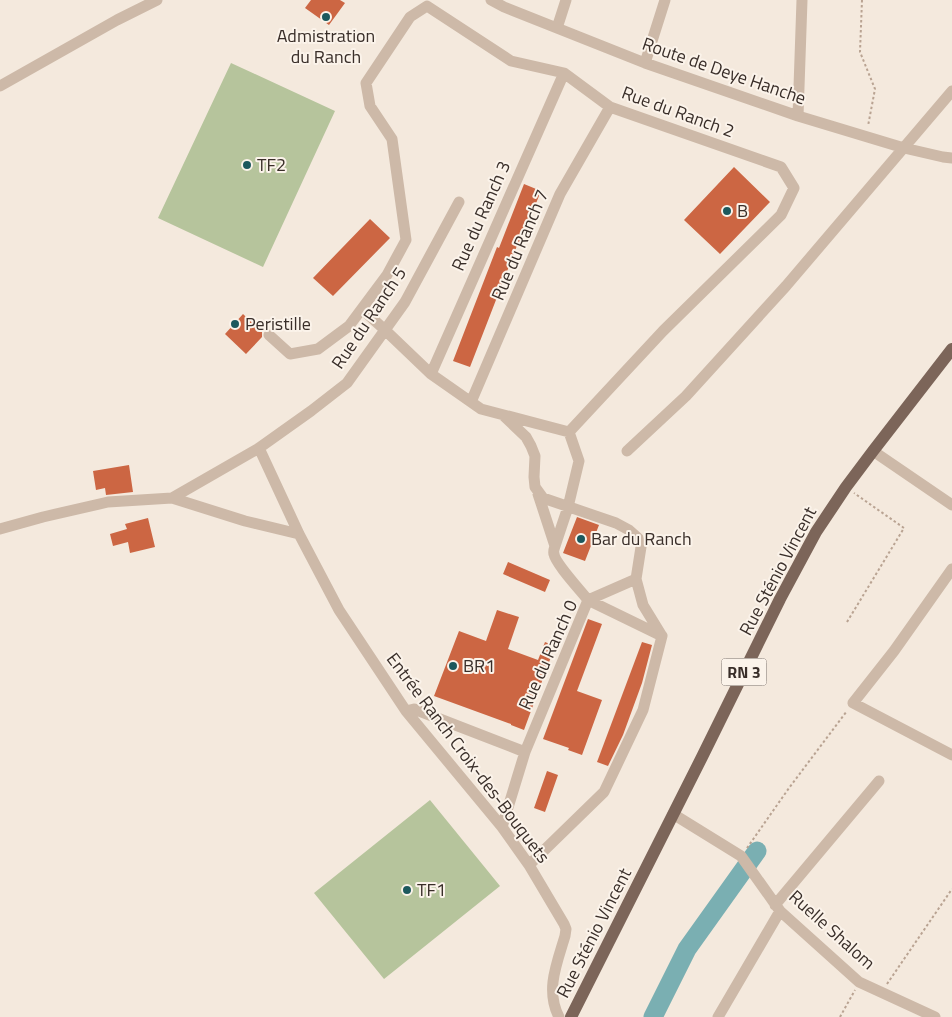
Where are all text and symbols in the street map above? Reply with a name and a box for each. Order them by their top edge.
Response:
marker: Admistration du Ranch [320,11,332,23]
place label: Admistration du Ranch [277,22,375,70]
street label: Route de Deye Hanche [639,30,810,111]
street label: Rue du Ranch 2 [618,79,738,144]
place label: TF2 [257,151,286,178]
street label: Rue du Ranch 3 [444,156,517,275]
marker: TF2 [241,159,253,171]
street label: Rue du Ranch 7 [484,185,555,304]
place label: B [737,197,748,224]
marker: B [721,205,733,217]
street label: Rue du Ranch 5 [324,261,413,374]
place label: Peristille [245,310,311,337]
marker: Peristille [229,318,241,330]
street label: Rue Sténio Vincent [732,501,823,640]
place label: Bar du Ranch [591,525,692,552]
marker: Bar du Ranch [575,533,587,545]
street label: Rue du Ranch 0 [511,595,584,714]
street label: Entrée Ranch Croix-des-Bouquets [380,647,557,869]
place label: BR1 [463,652,495,679]
road number: RN 3 [722,659,766,686]
marker: BR1 [447,660,459,672]
street label: Rue Sténio Vincent [549,863,638,1002]
place label: TF1 [417,876,446,903]
street label: Ruelle Shalom [783,883,882,976]
marker: TF1 [401,884,413,896]

